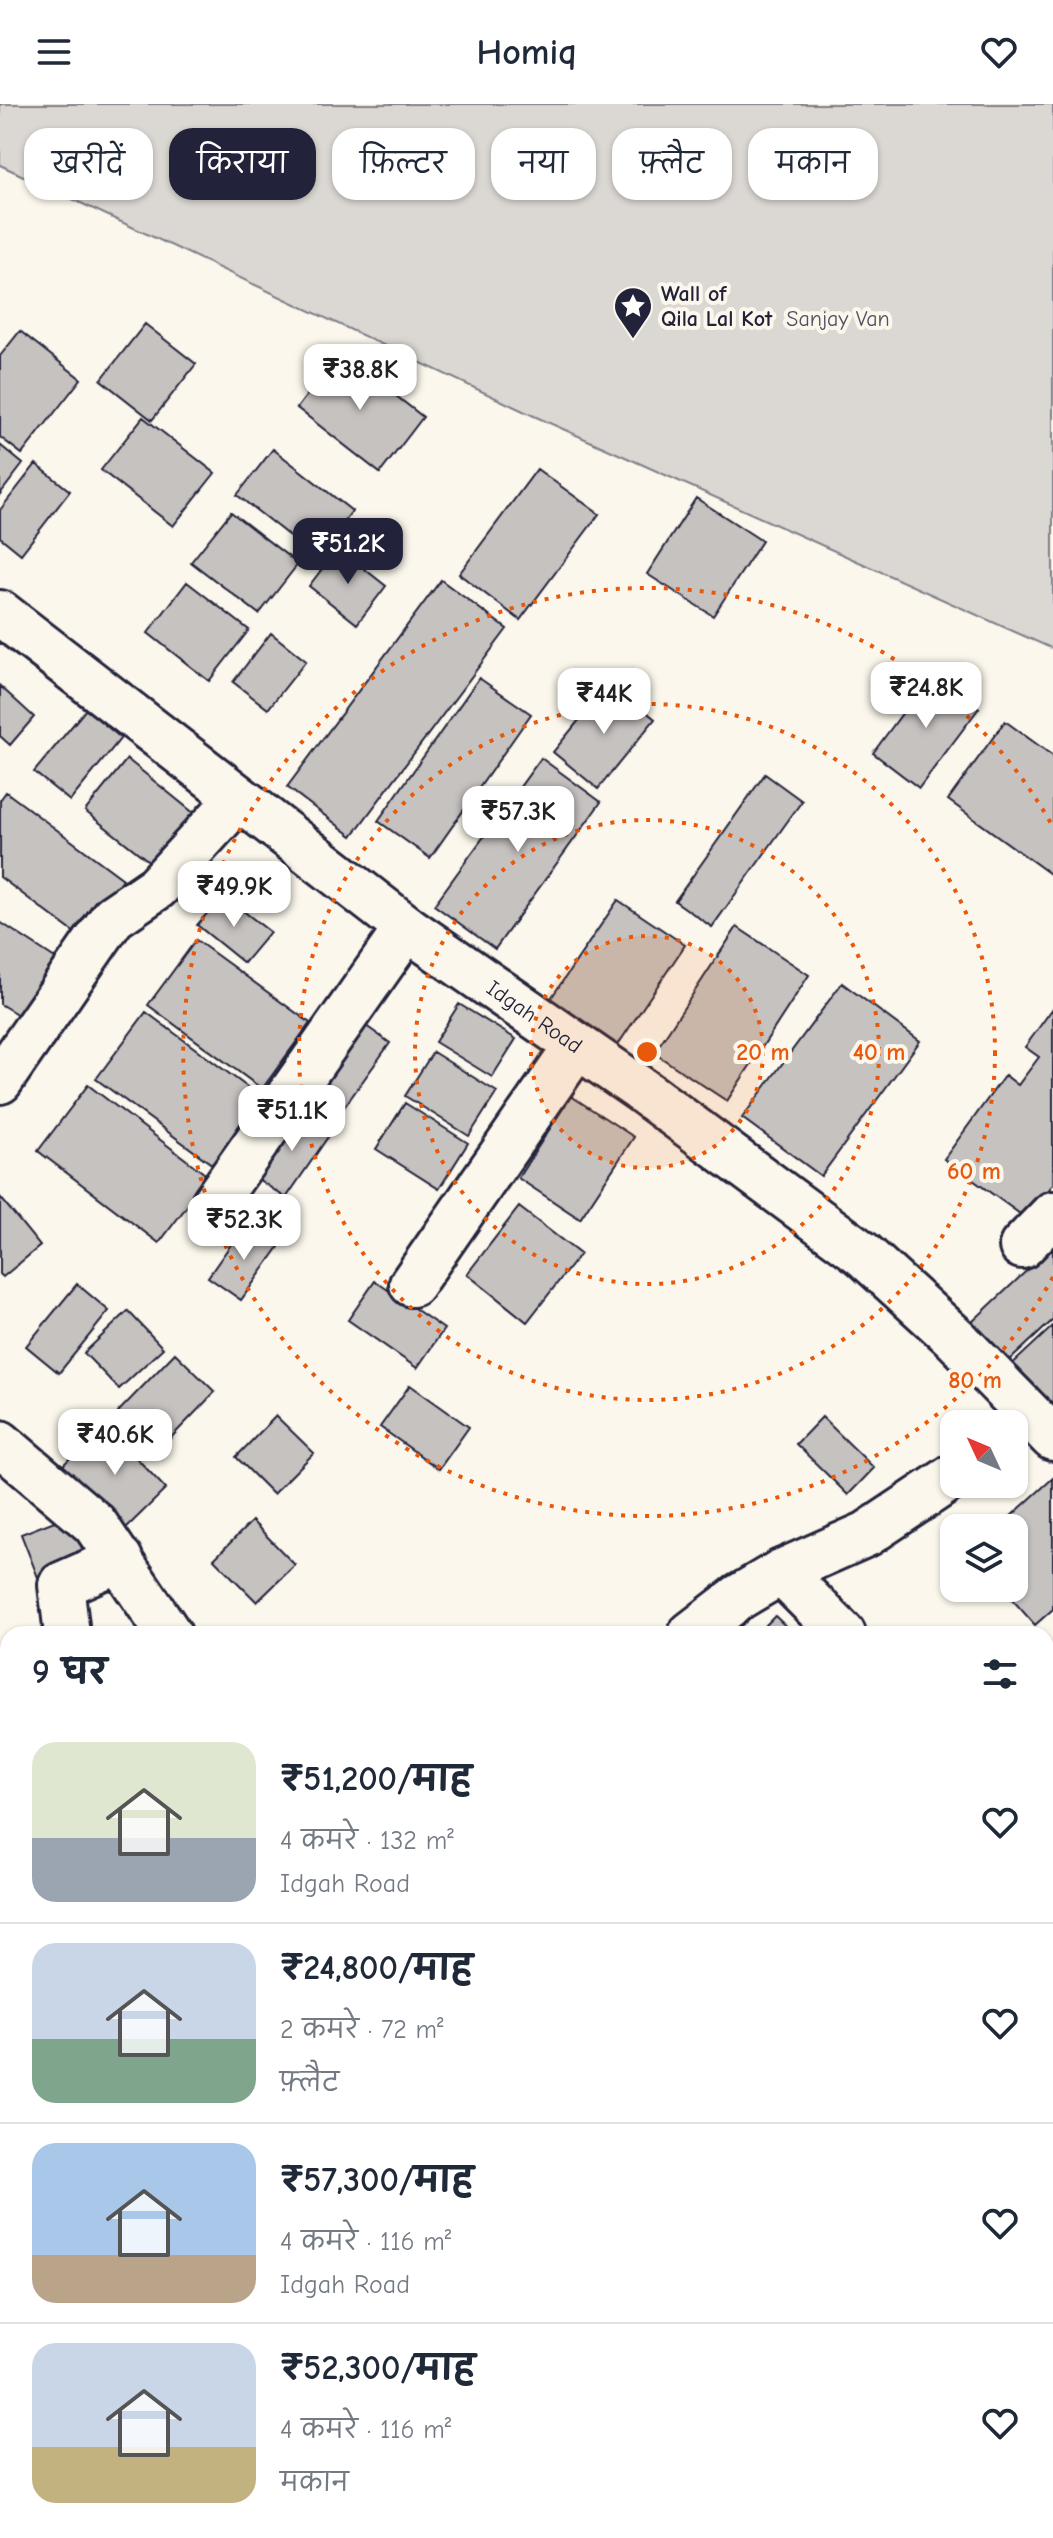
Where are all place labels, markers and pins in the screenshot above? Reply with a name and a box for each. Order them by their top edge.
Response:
place label: Wall of Qila Lal Kot [661,281,773,332]
place icon: Wall of Qila Lal Kot [612,285,654,340]
pin: ₹38.8K [295,344,425,412]
pin: ₹51.2K [283,518,413,586]
pin: ₹24.8K [861,662,991,730]
pin: ₹44K [557,668,651,736]
pin: ₹57.3K [453,786,583,854]
pin: ₹49.9K [169,861,299,929]
centre of rings [633,1038,661,1066]
pin: ₹51.1K [227,1085,357,1153]
pin: ₹52.3K [179,1194,309,1262]
pin: ₹40.6K [50,1409,180,1477]

